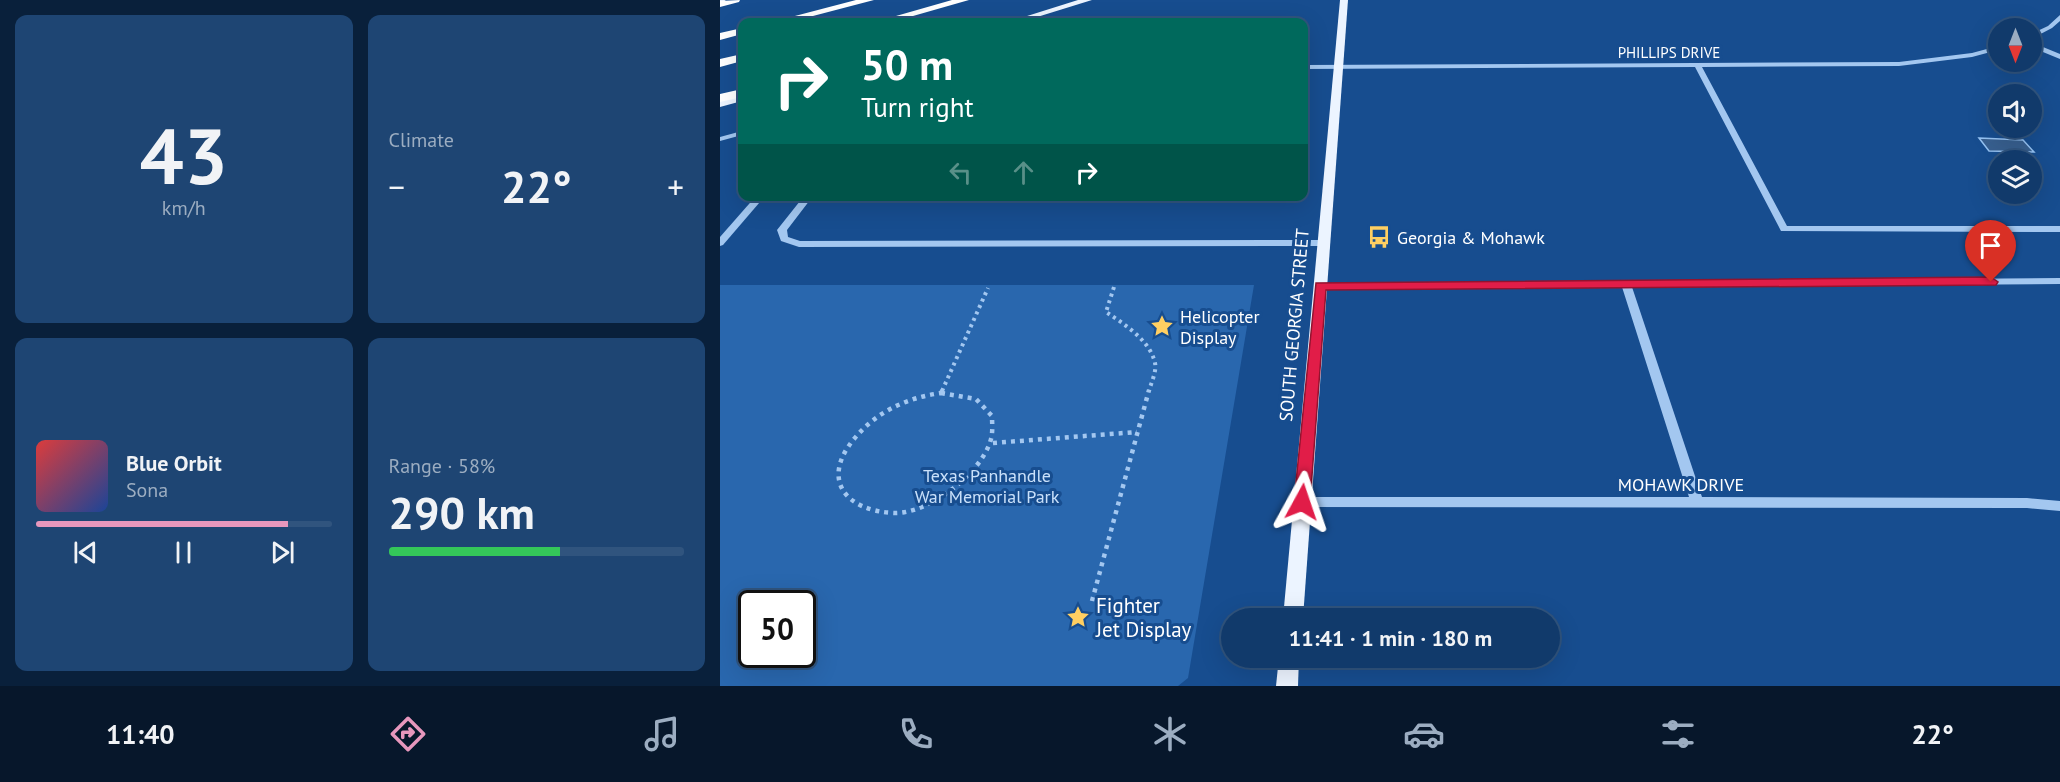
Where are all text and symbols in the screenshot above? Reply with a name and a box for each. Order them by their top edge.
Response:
north arrow [1988,18,2042,72]
map controls [1988,18,2042,204]
text: 50 m [861,37,953,92]
icon: right [762,42,840,120]
street label: PHILLIPS DRIVE [1618,43,1720,62]
button: sound [1988,84,2042,138]
text: Turn right [861,90,974,124]
text: 43 [140,105,228,206]
text: Climate [389,127,454,153]
button: layers [1988,150,2042,204]
icon: left [944,156,977,189]
icon: ahead [1007,156,1040,189]
icon: right [1070,156,1103,189]
text: 22° [501,157,572,215]
text: − [389,165,405,208]
text: + [667,165,684,208]
text: km/h [162,195,206,221]
pin [1965,220,2016,282]
bus stop icon: Georgia & Mohawk [1366,224,1392,250]
place label: Georgia & Mohawk [1397,226,1545,249]
street label: SOUTH GEORGIA STREET [1274,227,1314,423]
icon: arrive [1974,229,2007,262]
place label: Helicopter Display [1180,305,1260,349]
place icon: Helicopter Display [1149,313,1175,339]
text: Blue Orbit [126,449,222,477]
text: Range · 58% [389,453,495,479]
park label: Texas Panhandle War Memorial Park [915,464,1060,508]
position arrow [1270,470,1334,534]
street label: MOHAWK DRIVE [1618,473,1744,496]
text: Sona [126,477,168,503]
text: 290 km [389,483,535,541]
icon: previous [69,536,102,569]
icon: pause [167,536,200,569]
icon: next [266,536,299,569]
speed limit sign: 50 [738,590,816,668]
place label: Fighter Jet Display [1095,592,1192,643]
place icon: Fighter Jet Display [1065,604,1091,630]
text: 11:41 · 1 min · 180 m [1289,624,1492,652]
icon: directions [387,713,429,755]
icon: music [641,713,683,755]
icon: phone [895,713,937,755]
icon: climate [1149,713,1191,755]
icon: car [1403,713,1445,755]
icon: filters [1657,713,1699,755]
text: 11:40 [106,717,175,751]
text: 22° [1911,717,1954,751]

